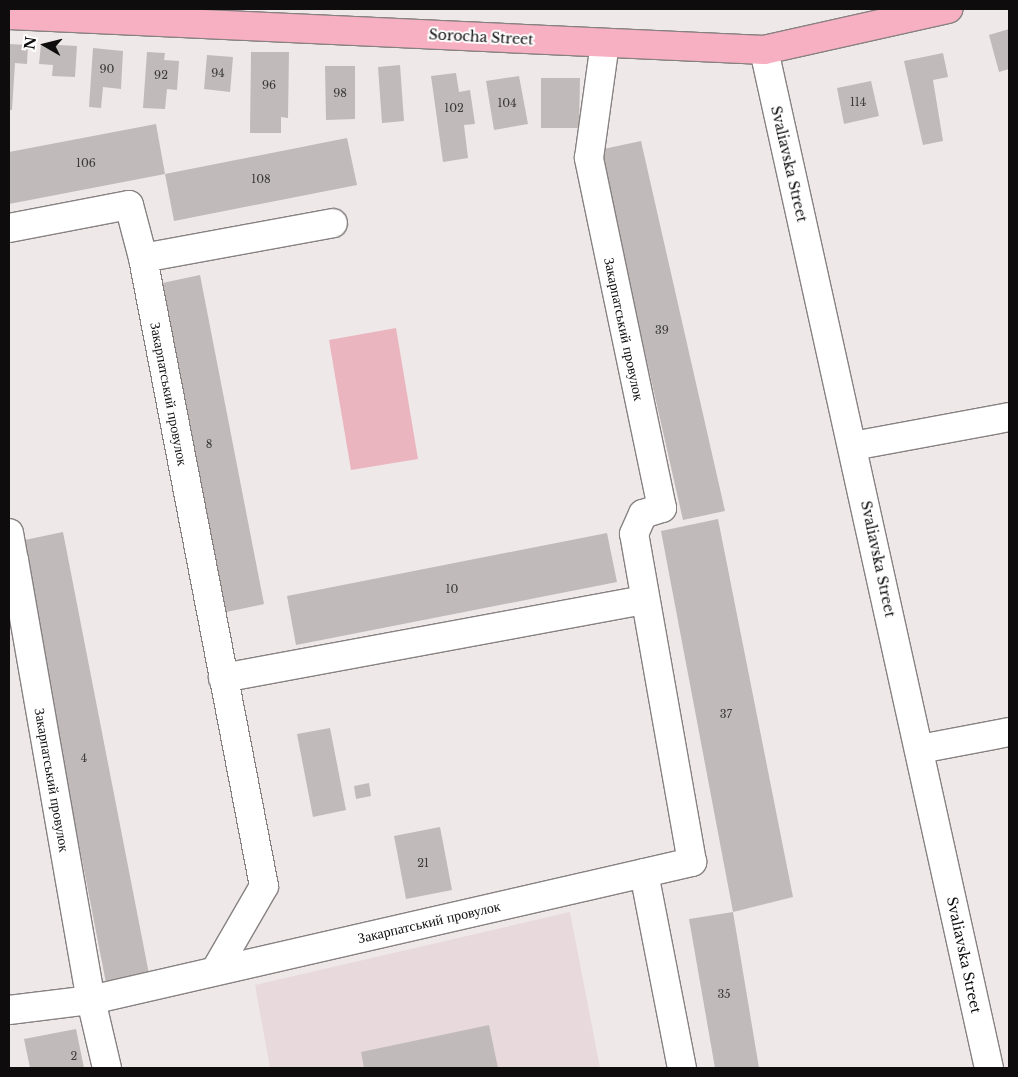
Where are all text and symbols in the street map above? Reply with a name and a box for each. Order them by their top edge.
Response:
north arrow [20,20,70,70]
street label: Sorocha Street [428,26,534,48]
text: N [20,35,40,51]
house number: 90 [100,62,114,76]
house number: 94 [211,66,225,80]
house number: 92 [154,68,168,82]
house number: 96 [262,78,276,92]
house number: 98 [333,86,347,100]
house number: 114 [850,95,866,109]
house number: 104 [497,96,517,110]
house number: 102 [444,101,464,115]
street label: Svaliavska Street [767,104,811,224]
house number: 106 [76,156,96,170]
house number: 108 [251,172,271,186]
street label: Закарпатський провулок [601,256,647,402]
street label: Закарпатський провулок [147,321,191,467]
house number: 39 [655,323,669,337]
house number: 8 [206,437,212,451]
street label: Svaliavska Street [857,499,899,619]
house number: 10 [446,582,458,596]
street label: Закарпатський провулок [31,707,73,853]
house number: 37 [720,707,732,721]
house number: 4 [81,751,87,765]
house number: 21 [417,856,429,870]
street label: Svaliavska Street [943,895,985,1015]
street label: Закарпатський провулок [356,897,502,947]
house number: 35 [717,987,731,1001]
house number: 2 [71,1049,77,1063]

